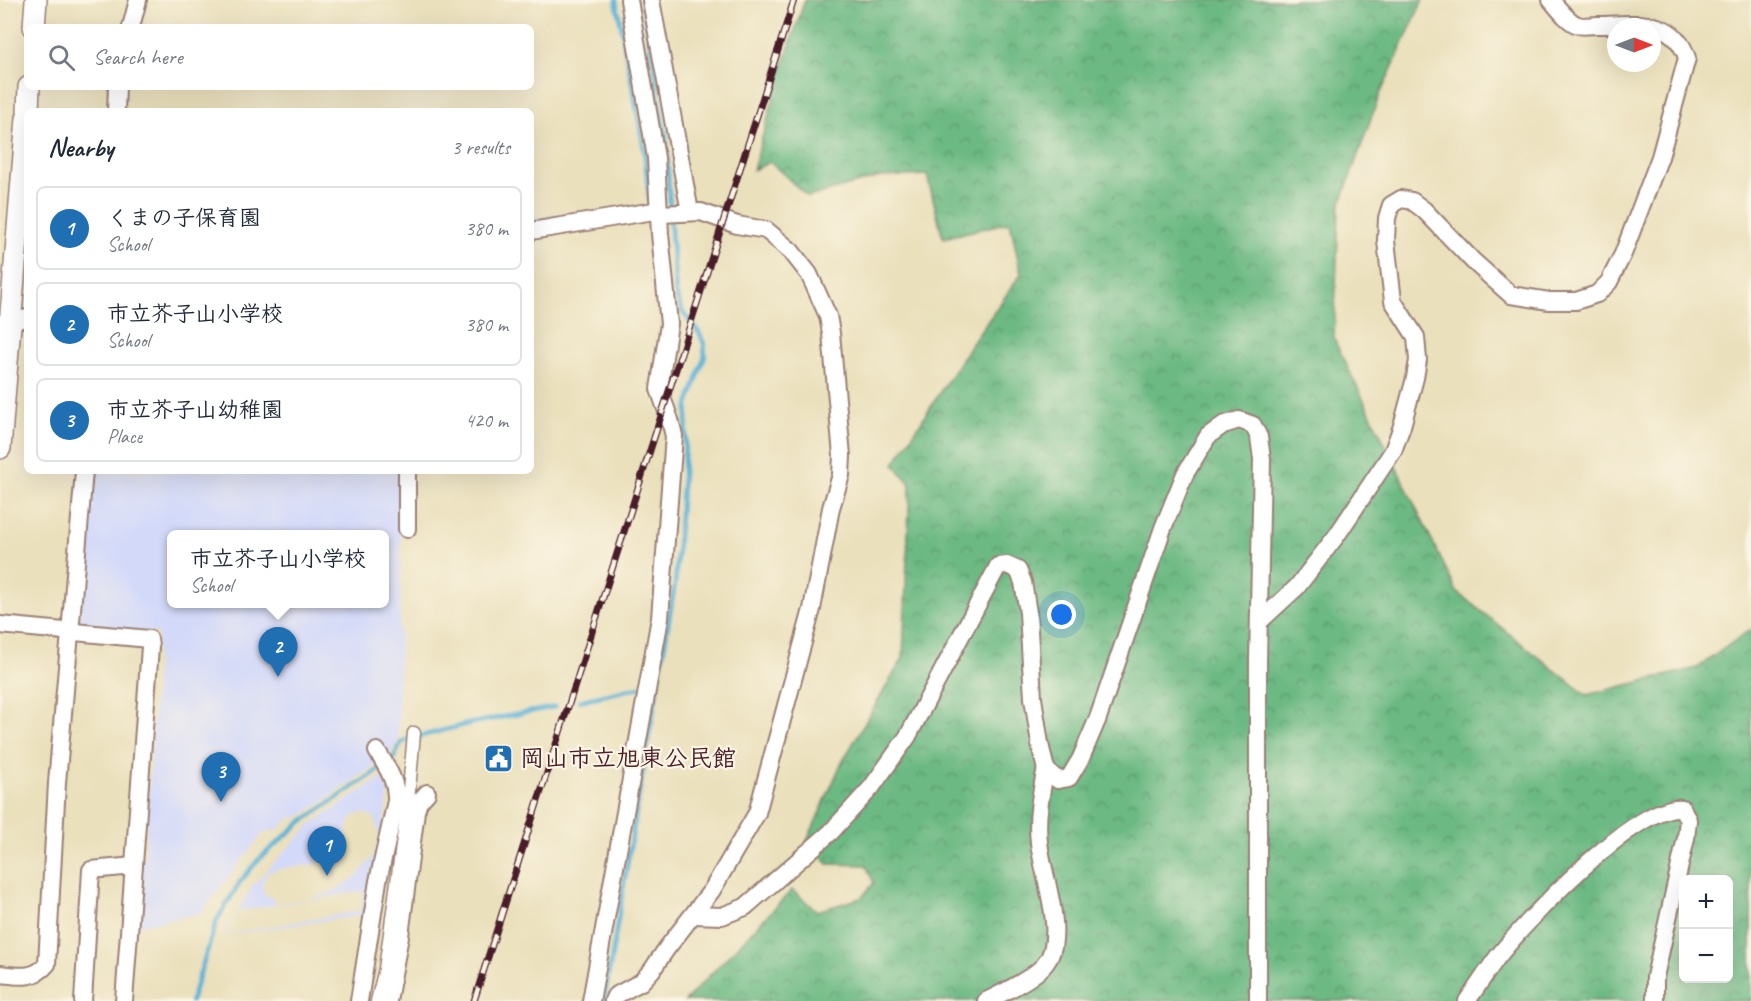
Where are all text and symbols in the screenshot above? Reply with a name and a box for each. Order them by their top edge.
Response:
north arrow [1607,18,1661,72]
search box [24,24,534,90]
icon: search [45,41,78,74]
text: Search here [93,43,183,71]
text: Nearby [48,131,113,164]
text: 3 results [451,135,510,160]
text: くまの子保育園 [107,204,261,232]
text: 1 [65,216,74,241]
text: 380 m [465,216,508,241]
text: School [107,232,150,257]
text: 市立芥子山小学校 [107,300,283,328]
text: 2 [65,312,74,337]
text: 380 m [465,312,508,337]
text: School [107,328,150,353]
text: 市立芥子山幼稚園 [107,396,283,424]
text: 3 [65,408,74,433]
text: 420 m [465,408,508,433]
text: Place [107,424,142,449]
popup [167,530,389,608]
text: 市立芥子山小学校 [190,545,366,573]
text: School [190,573,233,598]
your location [1047,600,1076,629]
pin: 2 [258,628,298,677]
public building icon: 岡山市立旭東公民館 [483,742,515,774]
place label: 岡山市立旭東公民館 [520,743,736,773]
pin: 3 [202,752,240,802]
pin: 1 [308,826,346,876]
map controls [1679,875,1733,983]
button: + [1679,875,1733,929]
button: − [1679,929,1733,983]

